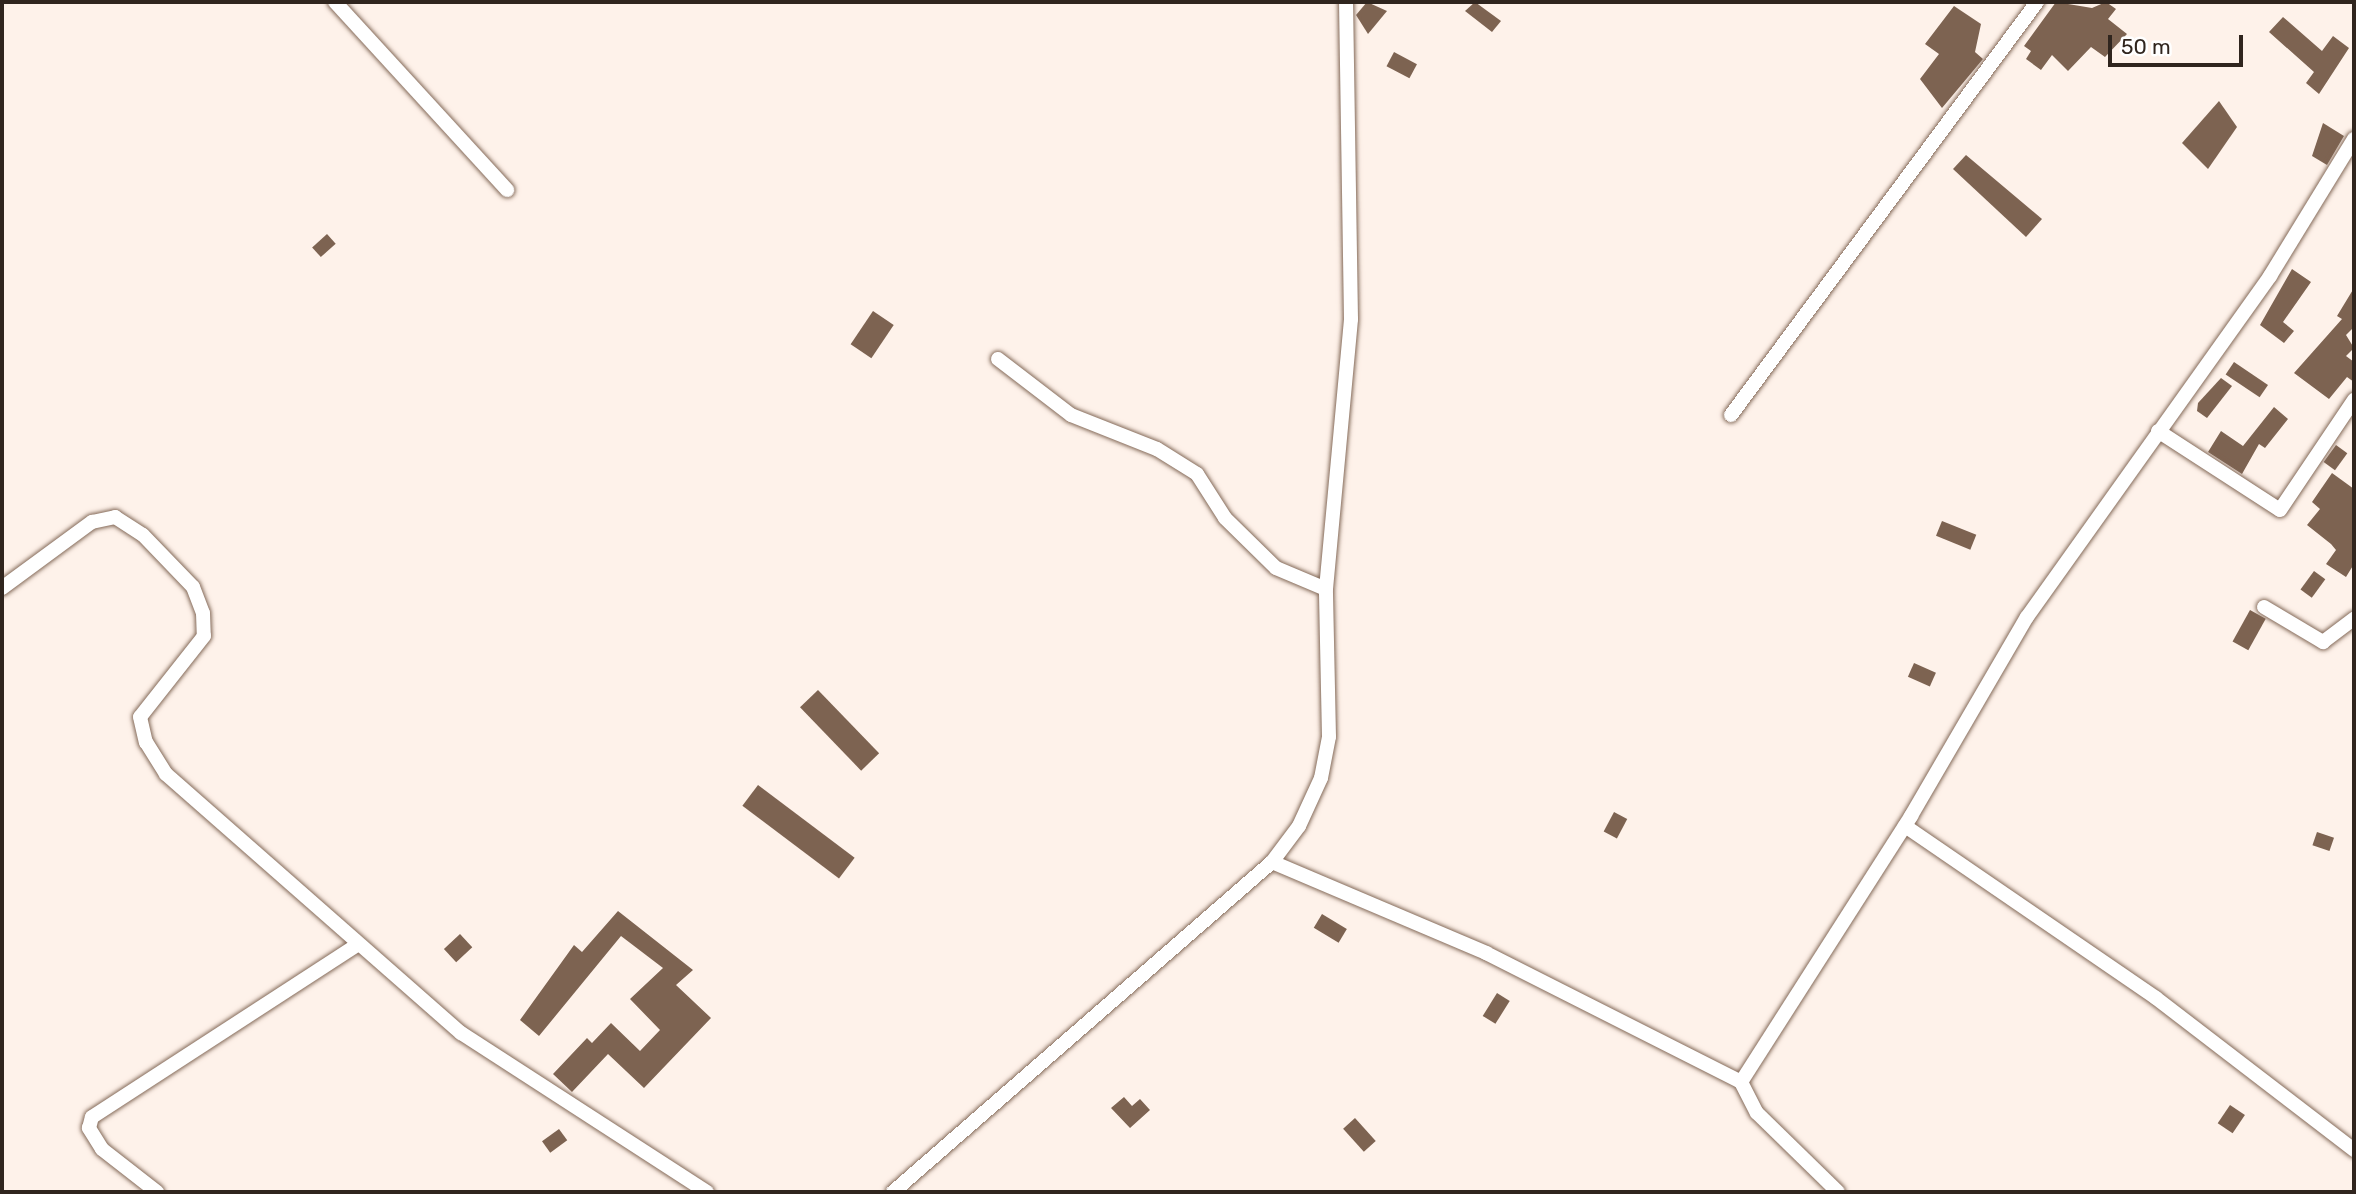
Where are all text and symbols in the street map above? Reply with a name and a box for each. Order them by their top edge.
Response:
scale bar [2111,21,2246,65]
text: 50 m [2121,34,2171,59]

